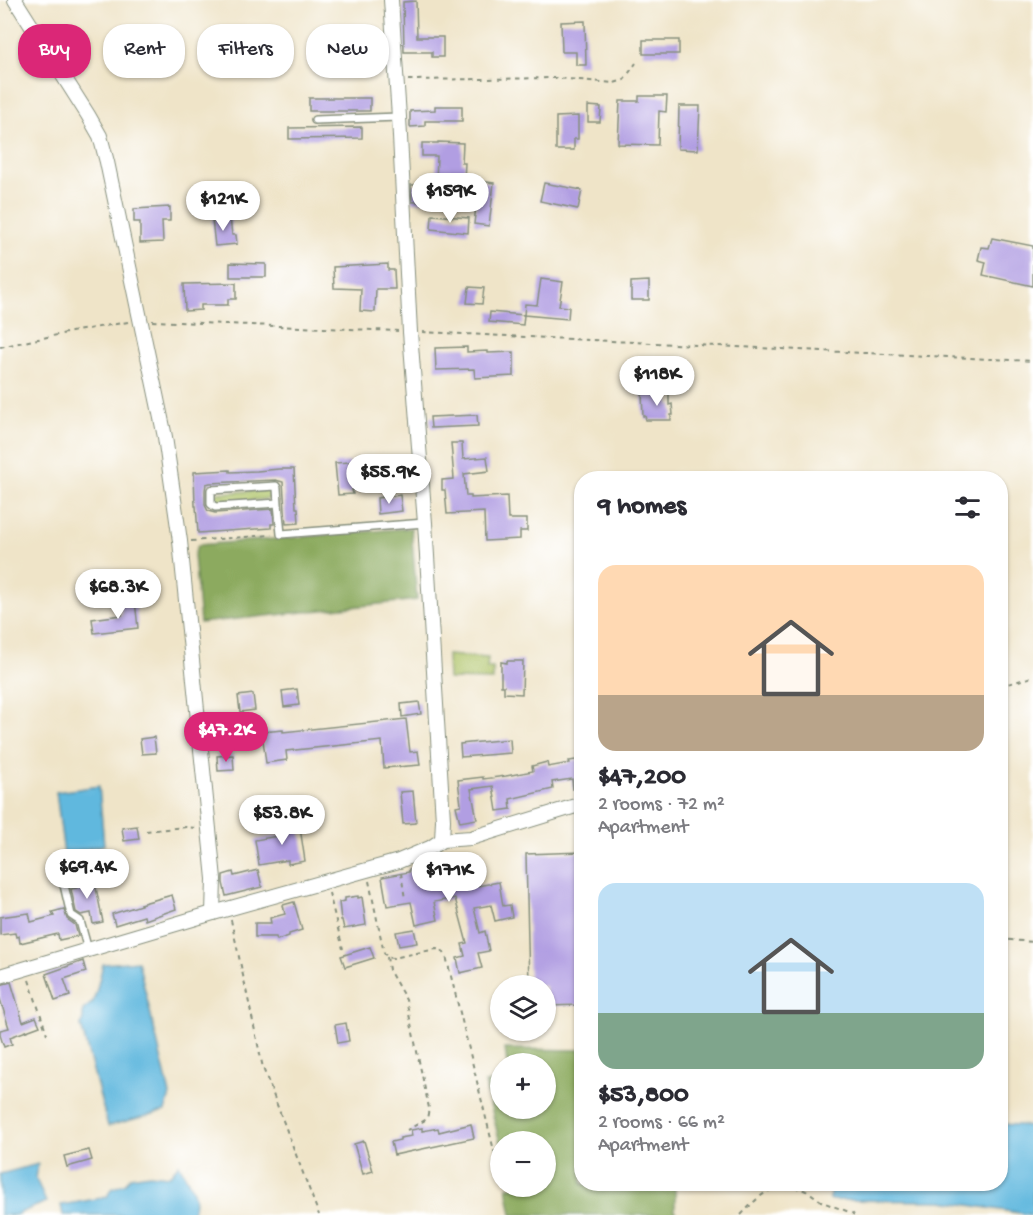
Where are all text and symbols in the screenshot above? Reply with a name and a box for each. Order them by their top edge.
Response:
chip: Buy [18,24,91,78]
chip: Rent [103,24,185,78]
chip: Filters [197,24,294,78]
chip: New [306,24,389,78]
pin: $159K [408,173,492,224]
pin: $121K [181,181,265,232]
text: $159K [426,181,474,204]
text: $121K [200,189,246,212]
pin: $118K [615,356,699,407]
text: $118K [633,364,681,387]
pin: $55.9K [340,454,438,505]
text: $55.9K [360,462,418,485]
icon: filters [951,491,984,524]
text: 9 homes [598,492,686,523]
pin: $68.3K [69,569,167,620]
text: $68.3K [89,577,147,600]
icon: home [737,604,845,712]
pin: $47.2K [177,712,275,763]
text: $47.2K [198,720,254,743]
text: $47,200 [598,763,686,794]
text: 2 rooms · 72 m² [598,794,725,817]
pin: $53.8K [233,795,331,846]
text: $53.8K [253,803,311,826]
text: Apartment [598,817,688,840]
pin: $69.4K [38,849,136,900]
pin: $171K [407,852,491,903]
text: $69.4K [59,857,115,880]
text: $171K [426,860,472,883]
icon: home [737,922,845,1030]
map controls [490,975,556,1197]
button: layers [490,975,556,1041]
button: + [490,1053,556,1119]
text: $53,800 [598,1081,689,1112]
text: 2 rooms · 66 m² [598,1112,725,1135]
button: − [490,1131,556,1197]
text: Apartment [598,1135,688,1158]

